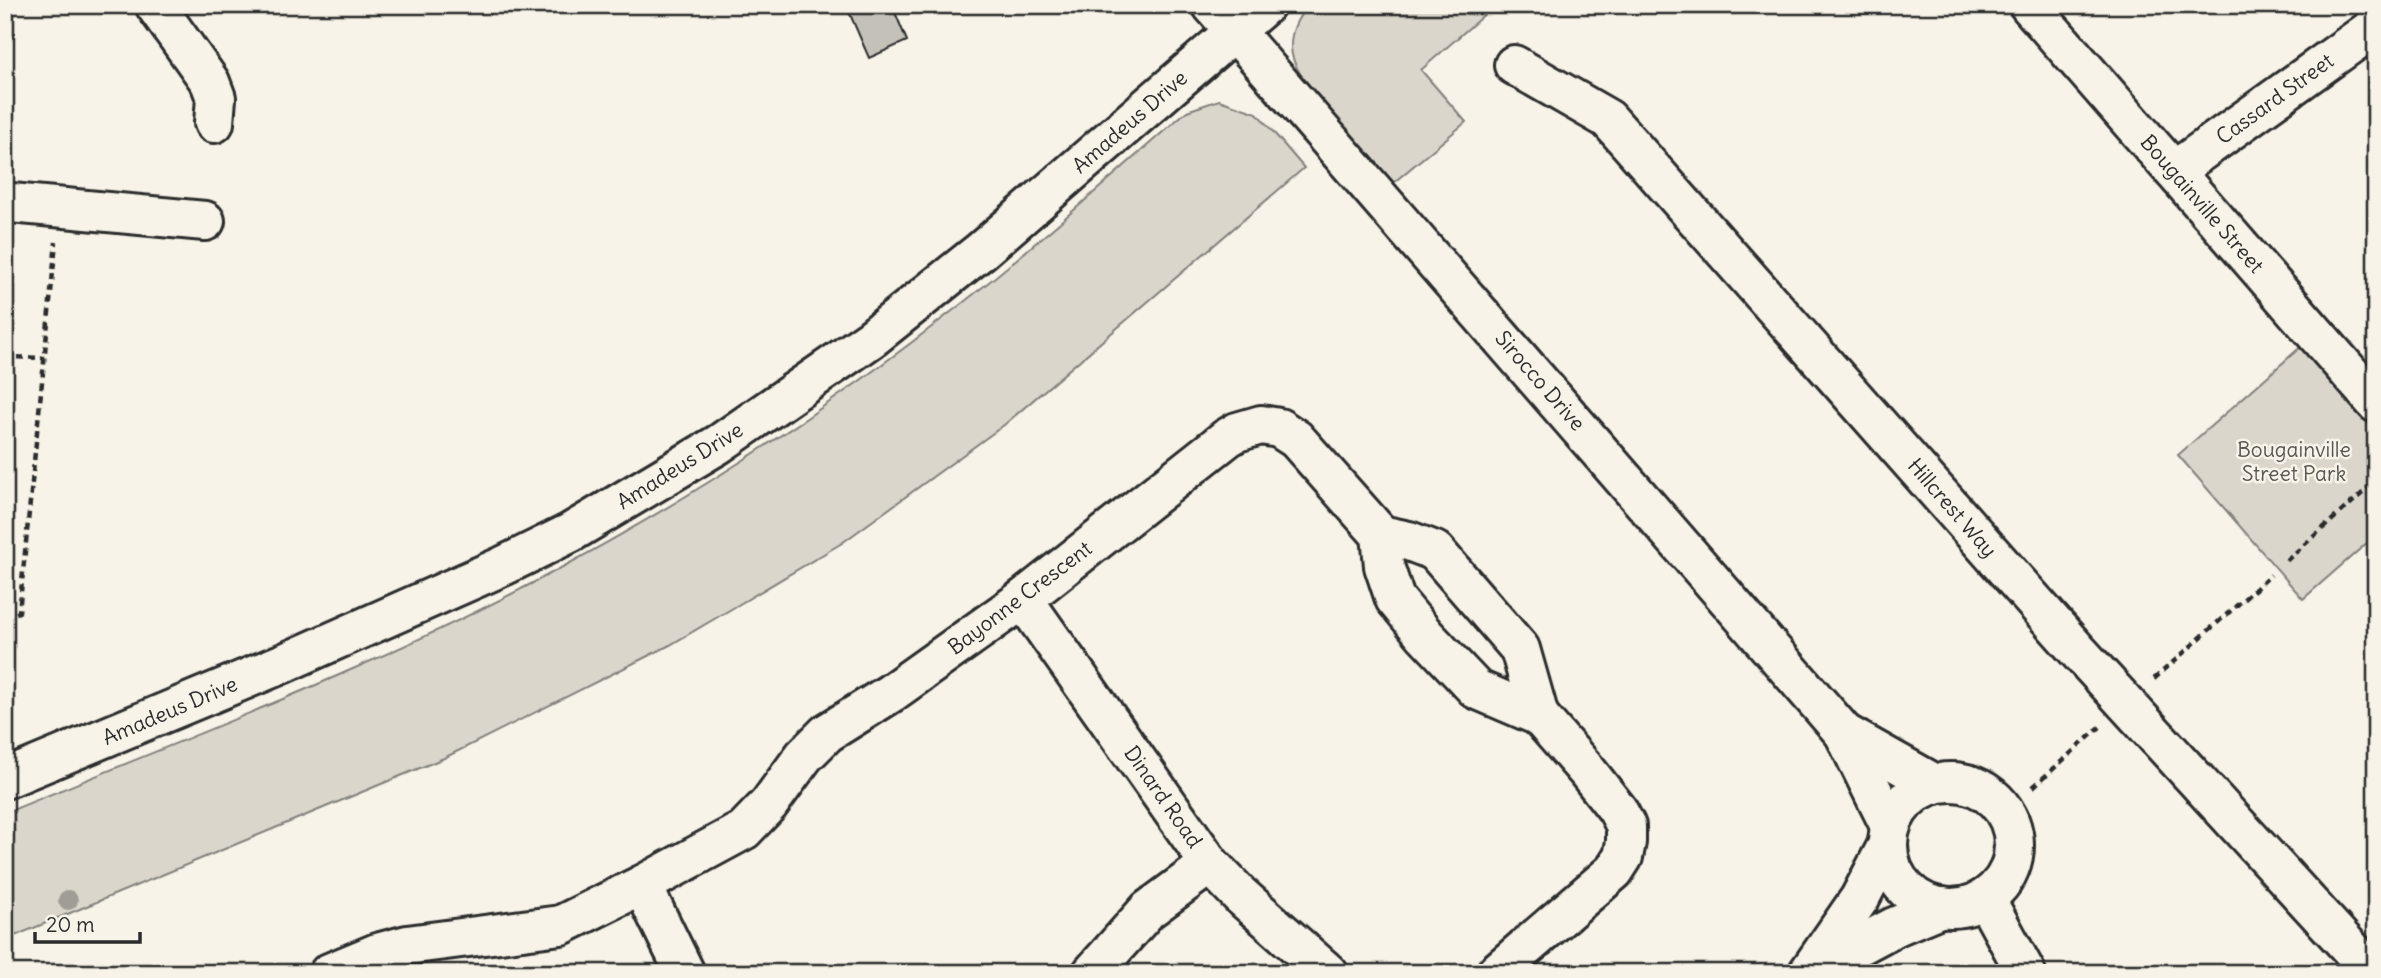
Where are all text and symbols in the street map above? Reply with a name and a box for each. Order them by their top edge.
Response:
street label: Cassard Street [2211,47,2339,150]
street label: Amadeus Drive [1067,64,1193,179]
street label: Bougainville Street [2135,129,2270,278]
street label: Sirocco Drive [1490,325,1591,436]
street label: Amadeus Drive [612,416,748,515]
park label: Bougainville Street Park [2237,436,2351,487]
street label: Hillcrest Way [1902,452,2003,563]
street label: Bayonne Crescent [942,535,1097,660]
street label: Amadeus Drive [98,670,241,751]
street label: Dinard Road [1118,740,1209,853]
scale bar [35,901,140,945]
text: 20 m [46,911,95,938]

